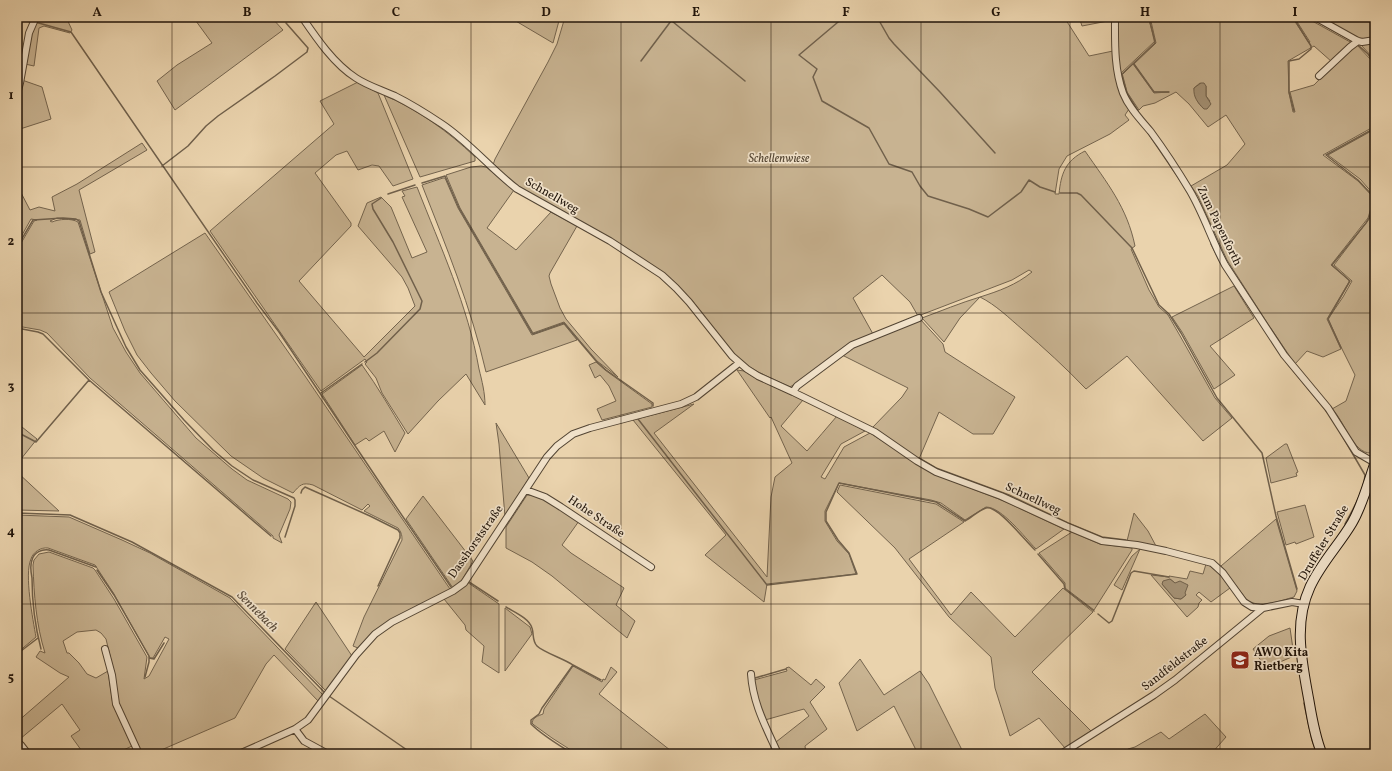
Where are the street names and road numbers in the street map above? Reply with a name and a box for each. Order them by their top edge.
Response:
street label: Schnellweg [522,174,582,218]
street label: Zum Papenforth [1193,183,1245,269]
street label: Schnellweg [1002,479,1064,519]
street label: Hohe Straße [564,492,628,542]
street label: Dasshorststraße [445,502,507,582]
street label: Druffeler Straße [1295,502,1353,584]
street label: Sandfeldstraße [1139,633,1212,695]

